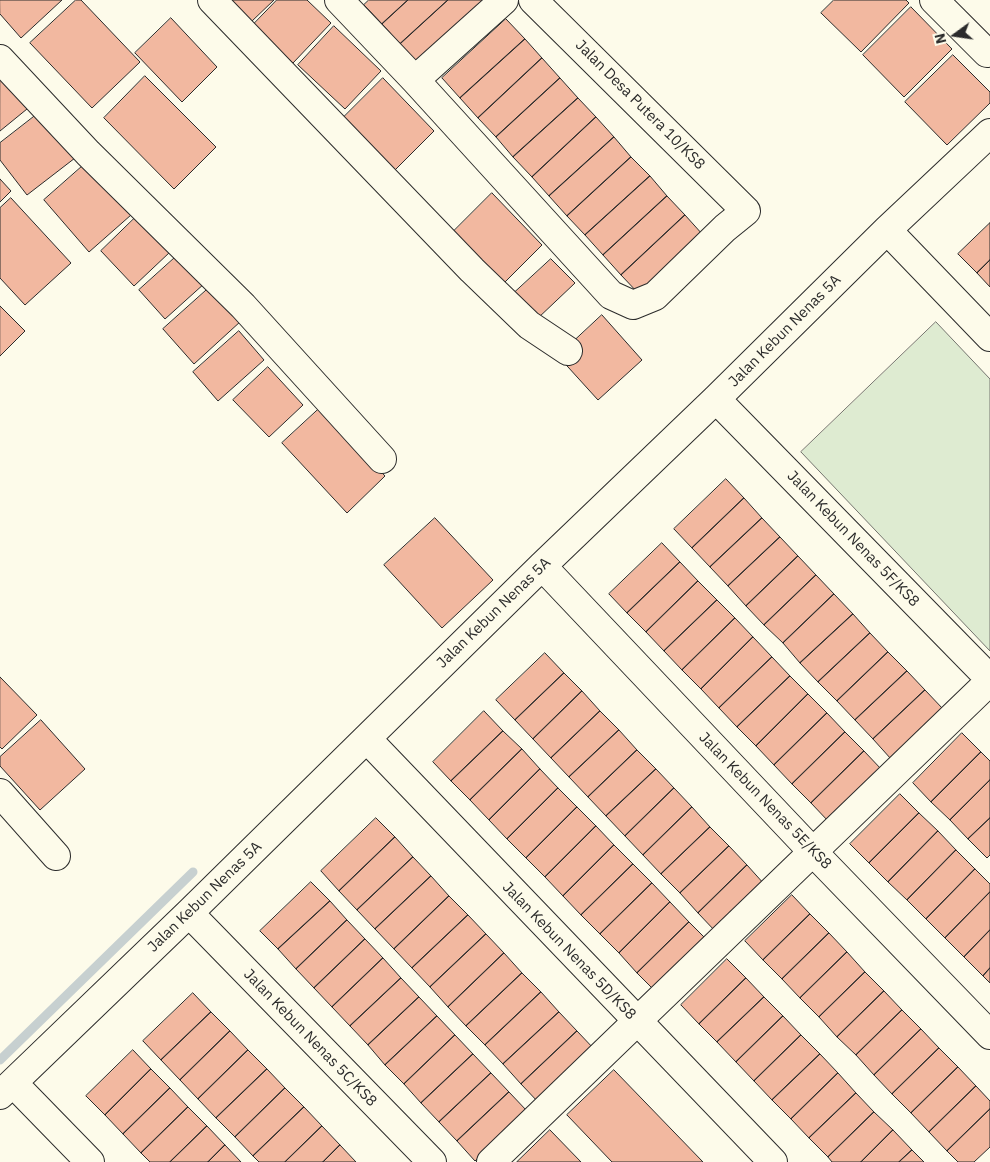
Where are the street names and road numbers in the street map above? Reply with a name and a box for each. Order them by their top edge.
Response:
street label: Jalan Desa Putera 10/KS8 [571,36,709,174]
street label: Jalan Kebun Nenas 5A [725,271,845,391]
street label: Jalan Kebun Nenas 5F/KS8 [783,467,923,611]
street label: Jalan Kebun Nenas 5A [433,554,555,672]
street label: Jalan Kebun Nenas 5E/KS8 [695,729,835,873]
street label: Jalan Kebun Nenas 5A [144,838,266,956]
street label: Jalan Kebun Nenas 5D/KS8 [498,878,640,1024]
street label: Jalan Kebun Nenas 5C/KS8 [240,966,380,1110]

